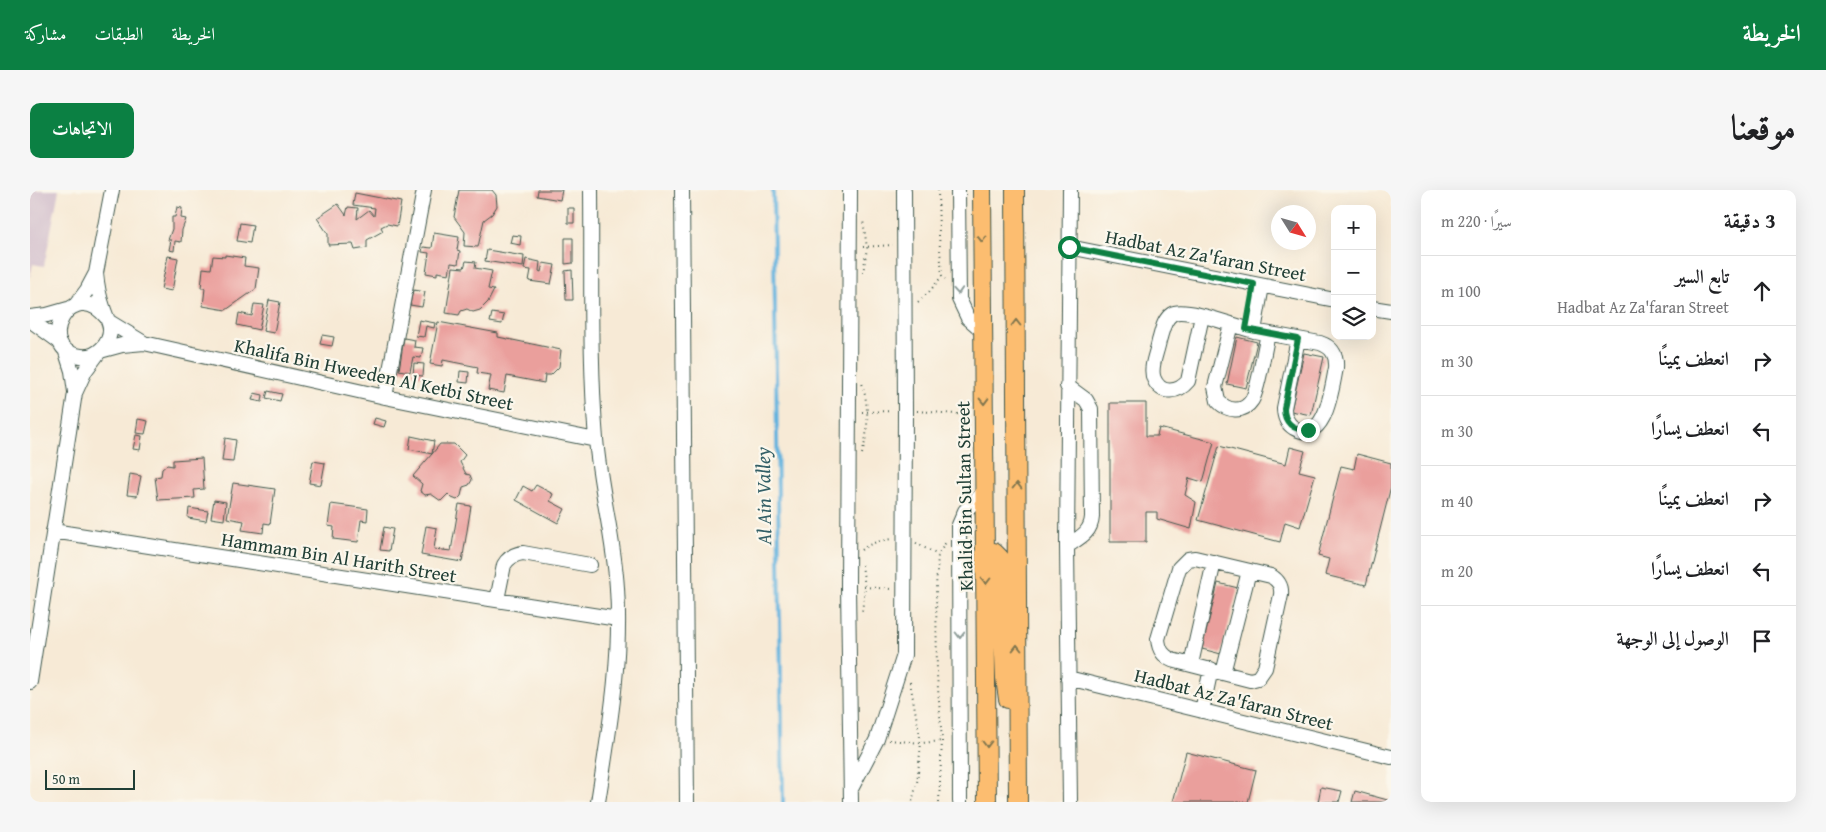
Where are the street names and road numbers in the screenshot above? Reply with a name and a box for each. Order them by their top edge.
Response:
street label: Hadbat Az Za'faran Street [1103,222,1309,288]
street label: Khalifa Bin Hweeden Al Ketbi Street [232,331,516,417]
street label: Khalid Bin Sultan Street [948,400,980,591]
street label: Hammam Bin Al Harith Street [219,525,459,589]
street label: Hadbat Az Za'faran Street [1132,661,1337,737]

